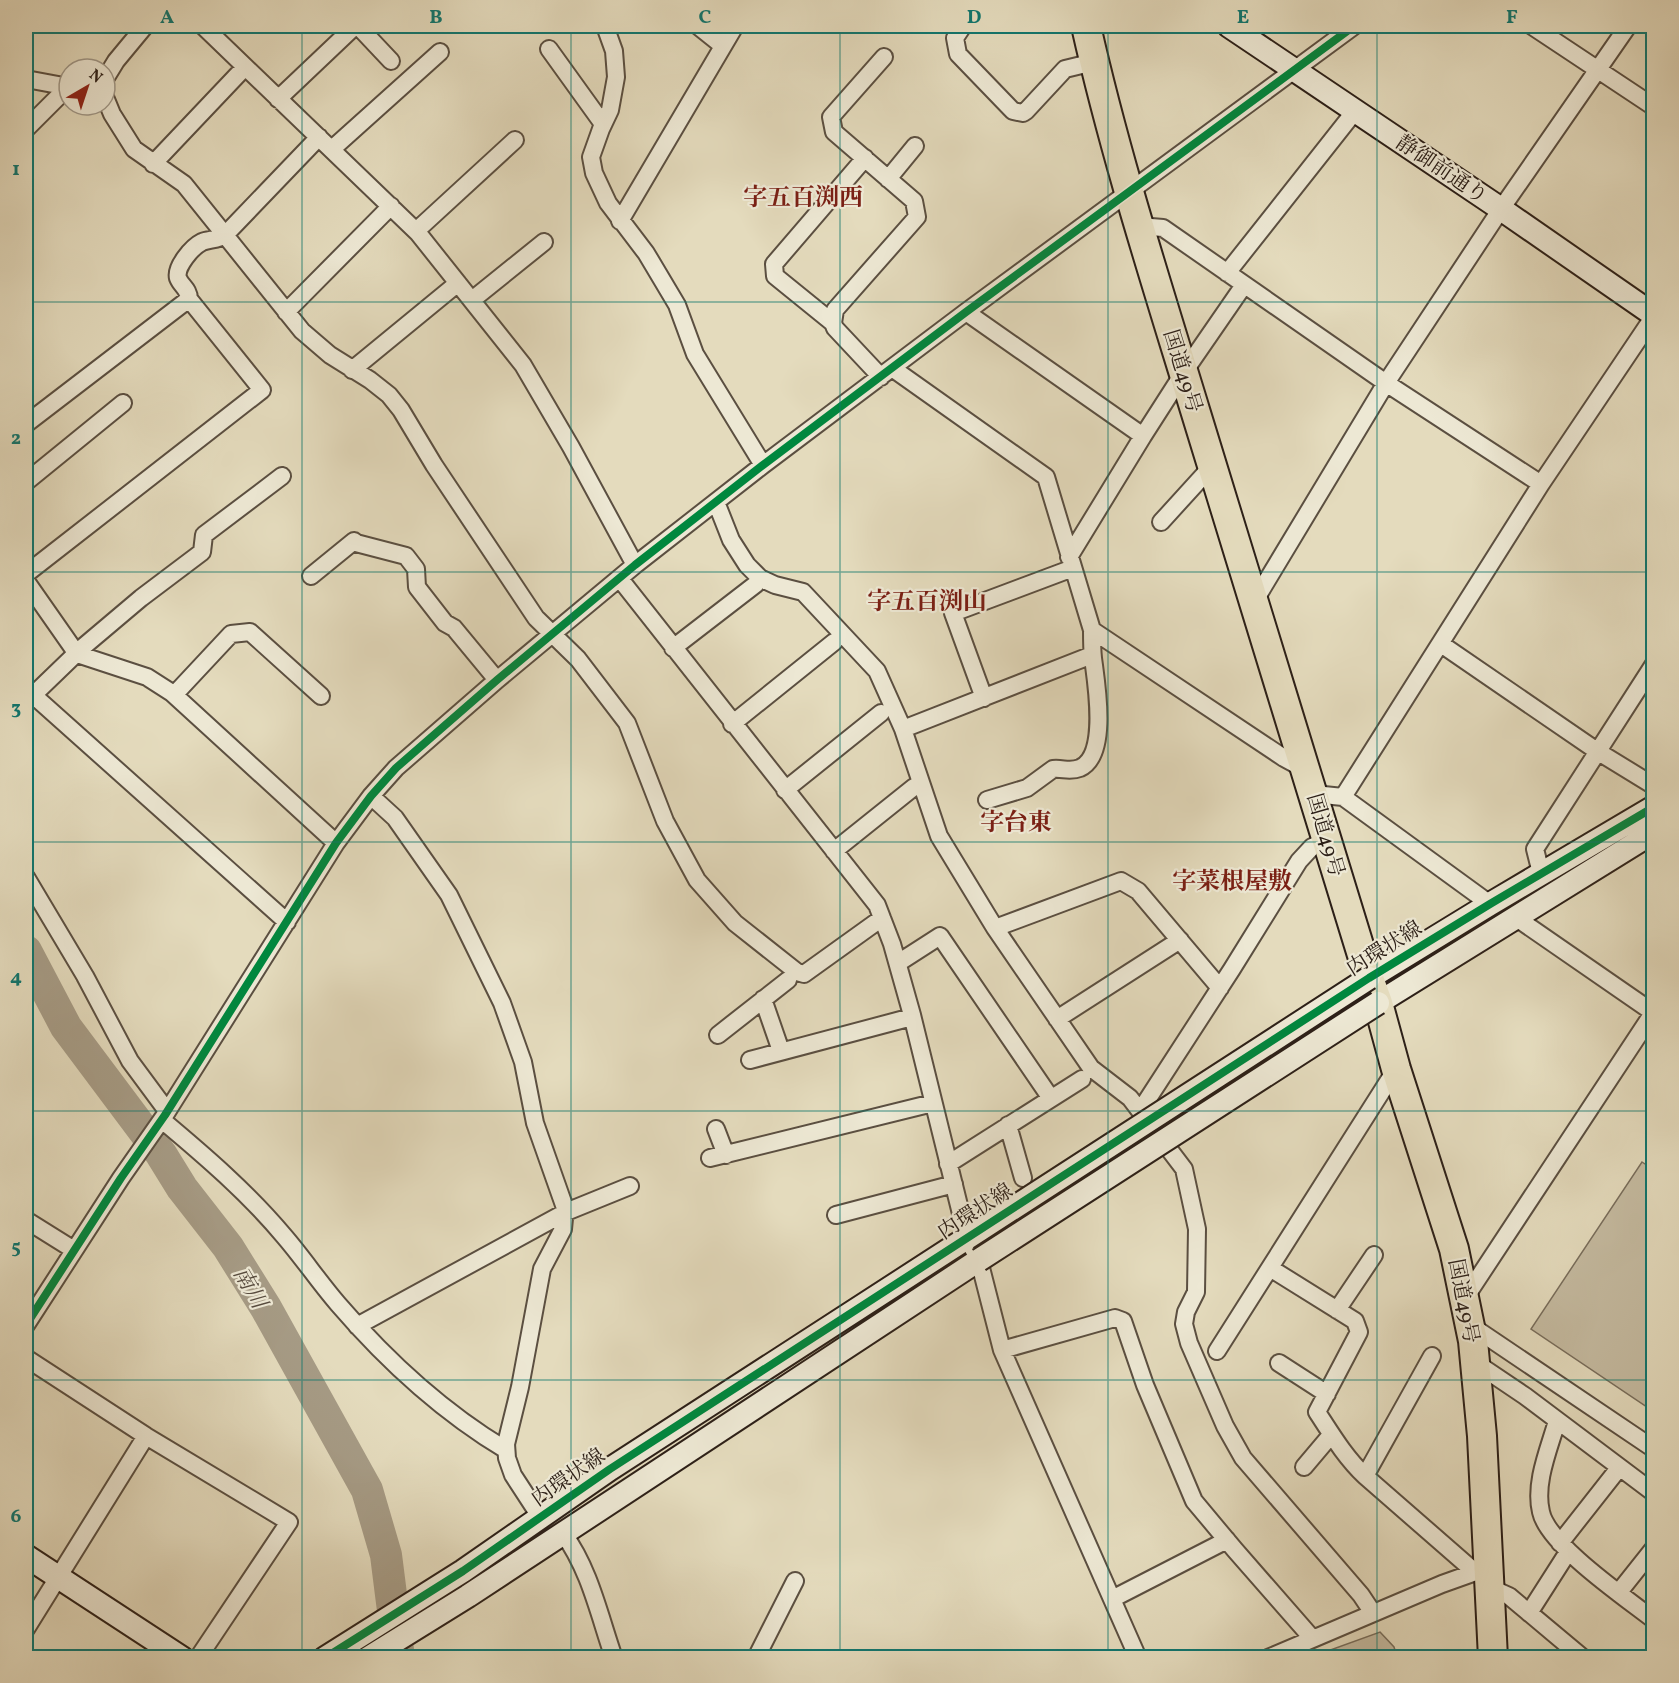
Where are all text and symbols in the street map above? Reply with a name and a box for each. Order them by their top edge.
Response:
text: A [160,4,174,32]
text: B [429,4,443,32]
text: C [699,4,712,32]
text: D [967,4,981,32]
text: E [1237,4,1249,32]
text: F [1506,4,1518,32]
north arrow [57,57,117,117]
text: N [84,65,107,89]
street label: 静御前通り [1390,129,1493,212]
text: 1 [12,156,20,184]
district label: 字五百渕西 [743,182,863,216]
street label: 国道49号 [1155,326,1208,417]
text: 2 [11,425,21,453]
district label: 字五百渕山 [867,586,987,620]
text: 3 [11,695,21,723]
street label: 国道49号 [1299,790,1350,881]
district label: 字台東 [980,807,1052,841]
district label: 字菜根屋敷 [1172,866,1292,900]
street label: 内環状線 [1341,915,1428,984]
text: 4 [10,964,22,992]
street label: 内環状線 [933,1177,1019,1247]
text: 5 [11,1234,21,1262]
street label: 国道49号 [1440,1256,1485,1346]
water label: 南川 [224,1261,274,1317]
street label: 内環状線 [526,1442,612,1514]
text: 6 [11,1503,22,1531]

